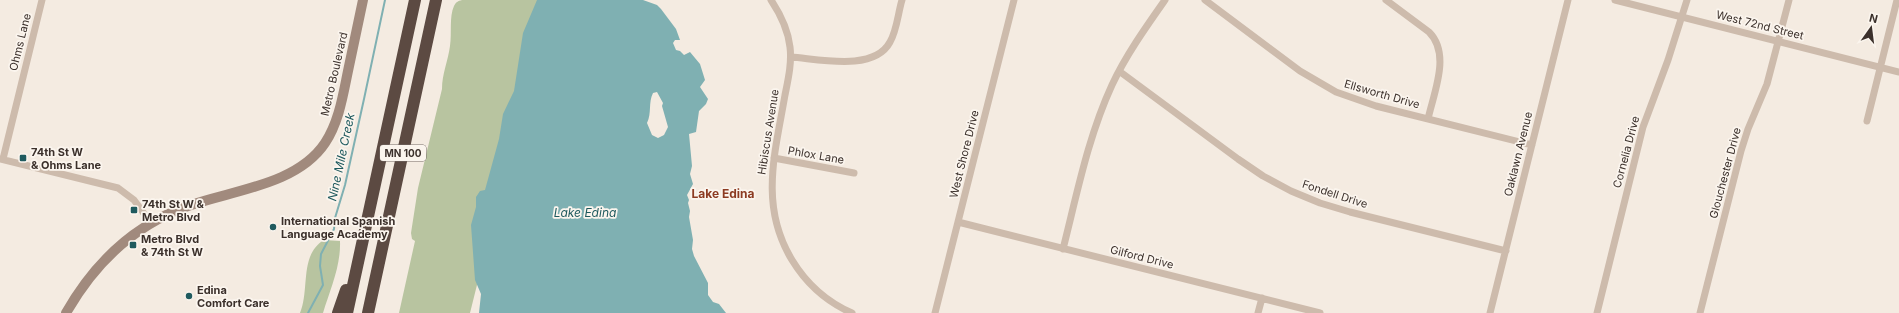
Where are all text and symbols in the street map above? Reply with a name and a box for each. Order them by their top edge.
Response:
street label: West 72nd Street [1715,7,1805,43]
north arrow [1851,8,1891,48]
text: N [1868,10,1879,26]
street label: Ohms Lane [6,12,34,72]
street label: Metro Boulevard [318,31,350,117]
street label: Ellsworth Drive [1343,77,1421,111]
street label: Hibiscus Avenue [754,88,782,176]
street label: West Shore Drive [946,109,982,199]
street label: Oaklawn Avenue [1501,110,1535,198]
water label: Nine Mile Creek [324,111,358,202]
street label: Cornelia Drive [1610,115,1642,189]
street label: Glouchester Drive [1706,126,1744,220]
street label: Phlox Lane [787,143,845,167]
place label: 74th St W & Ohms Lane [31,145,102,172]
road number: MN 100 [380,145,426,161]
marker: 74th St W & Ohms Lane [18,153,28,163]
street label: Fondell Drive [1300,177,1370,211]
district label: Lake Edina [692,186,755,201]
place label: 74th St W & Metro Blvd [142,197,205,224]
marker: 74th St W & Metro Blvd [129,205,139,215]
water label: Lake Edina [554,205,616,220]
place label: International Spanish Language Academy [281,214,395,241]
marker: International Spanish Language Academy [268,222,278,232]
place label: Metro Blvd & 74th St W [141,232,204,259]
marker: Metro Blvd & 74th St W [128,240,138,250]
street label: Gilford Drive [1109,242,1175,272]
place label: Edina Comfort Care [197,283,270,310]
marker: Edina Comfort Care [184,291,194,301]

